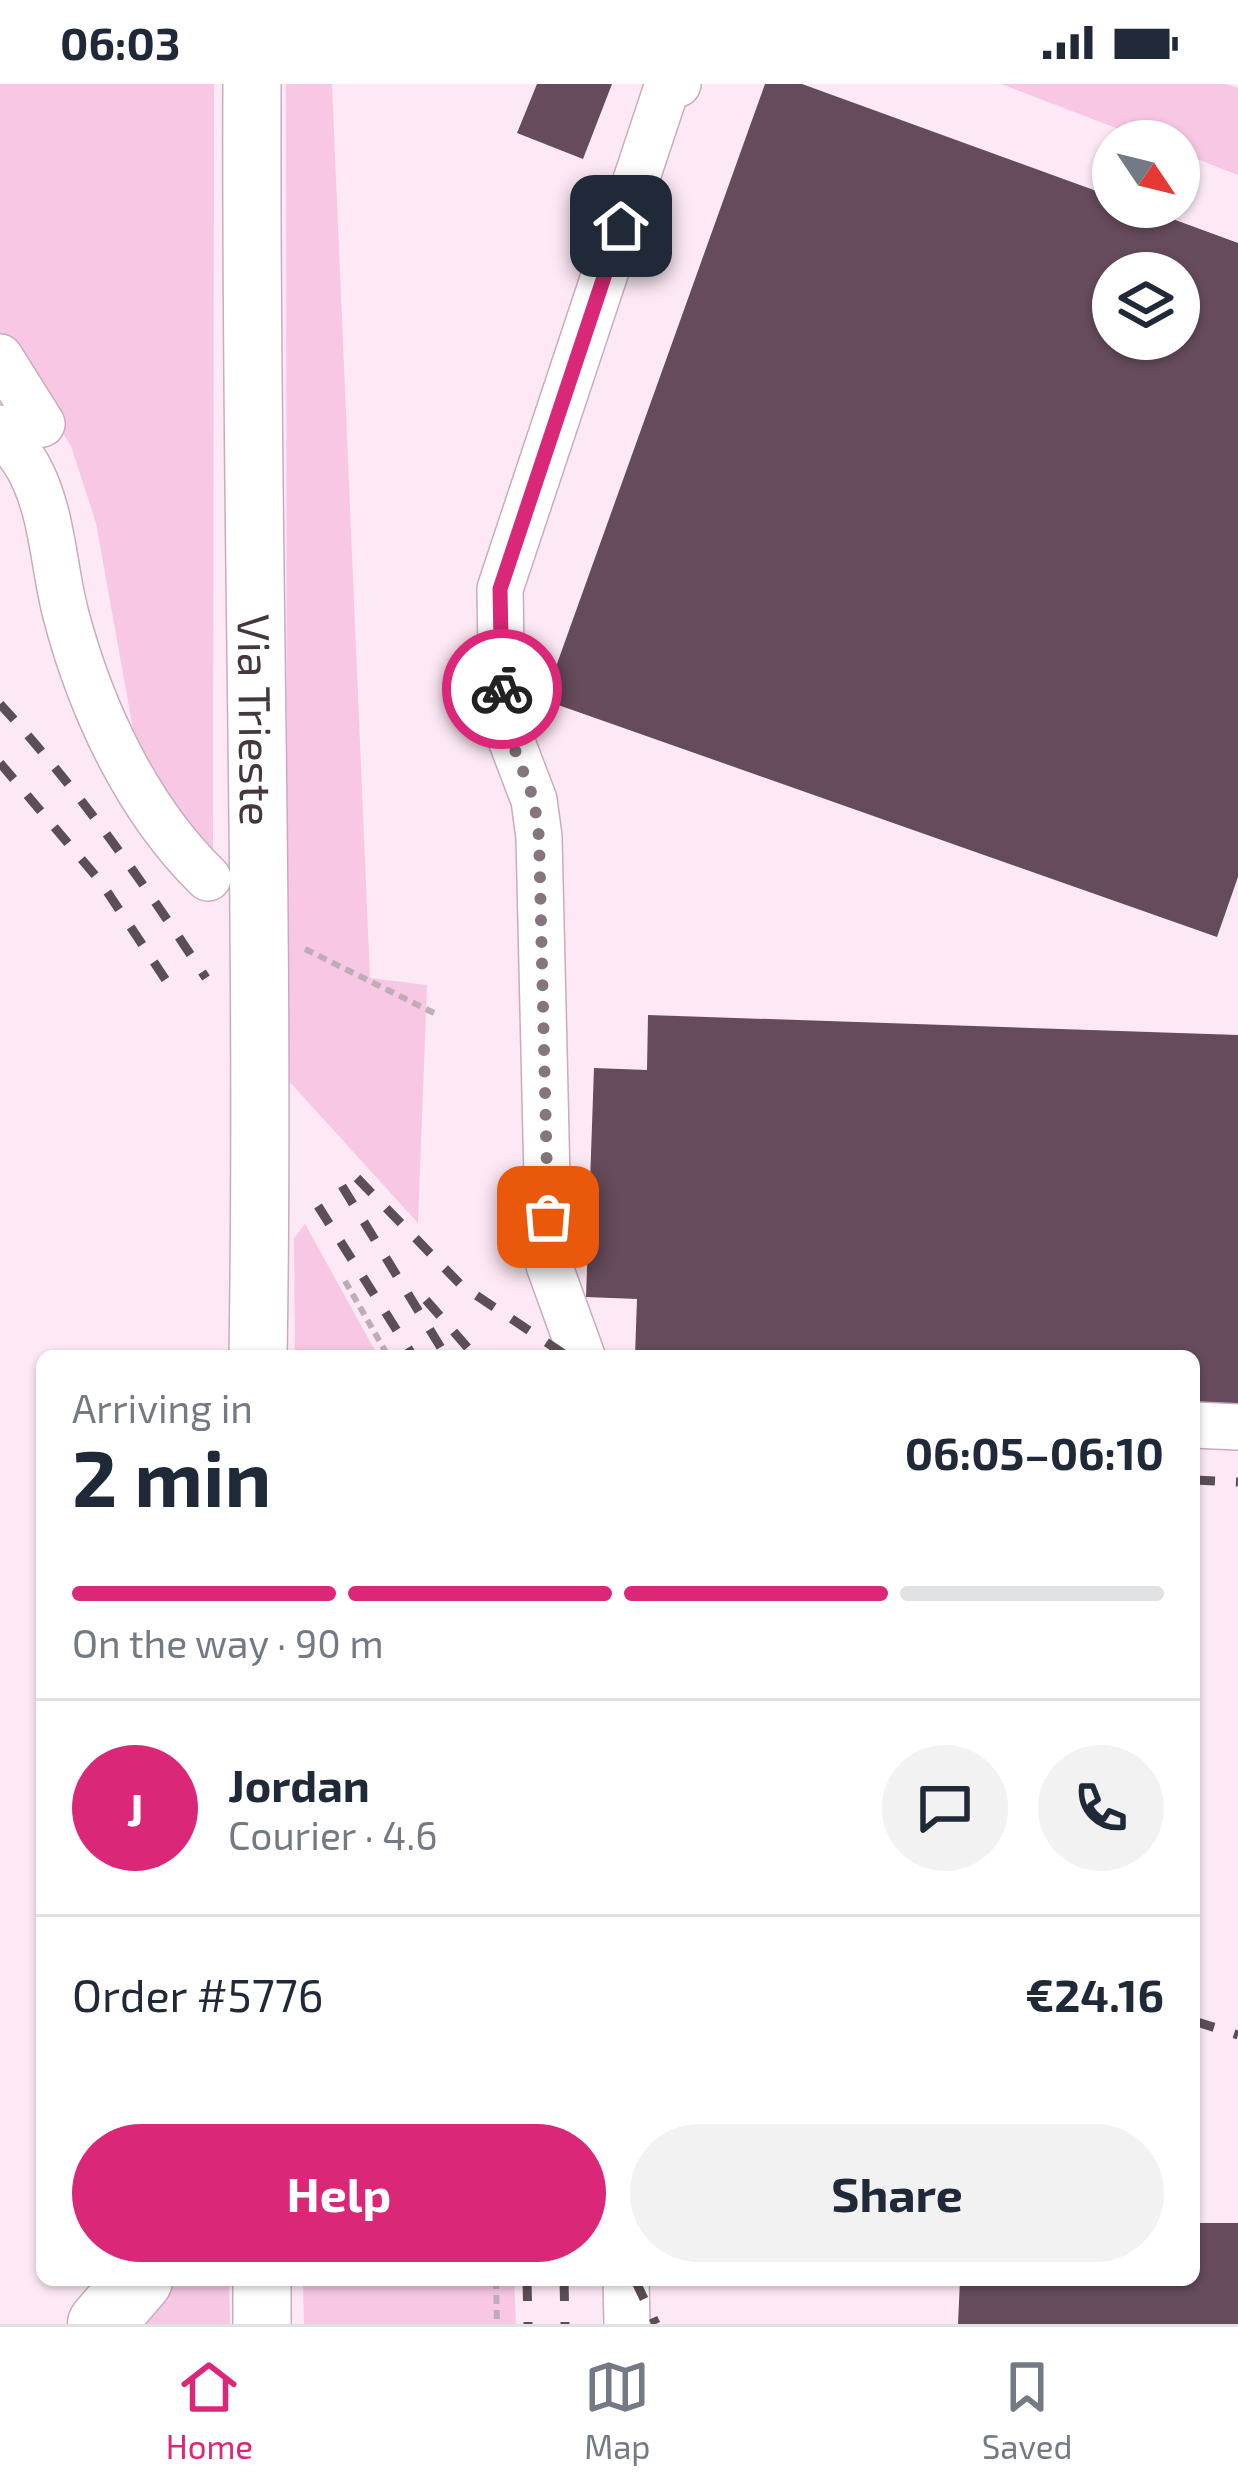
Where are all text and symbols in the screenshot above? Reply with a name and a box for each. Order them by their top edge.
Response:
text: 06:03 [60,15,180,69]
north arrow [1092,120,1200,228]
map controls [1092,120,1200,360]
pin [570,175,672,277]
icon: home [588,193,654,259]
button: layers [1092,252,1200,360]
street label: Via Trieste [229,614,285,826]
courier [442,629,562,749]
icon: bike [469,656,535,722]
pin [497,1166,599,1268]
icon: bag [515,1184,581,1250]
text: Arriving in [72,1384,253,1431]
text: 06:05–06:10 [905,1425,1164,1479]
text: 2 min [72,1429,271,1523]
text: On the way · 90 m [72,1619,384,1666]
button: chat [882,1745,1008,1871]
button: phone [1038,1745,1164,1871]
text: Jordan [228,1757,370,1811]
text: J [127,1781,143,1835]
text: Courier · 4.6 [228,1811,438,1858]
text: Order #5776 [72,1967,324,2021]
text: €24.16 [1025,1967,1164,2021]
button: Help [72,2124,606,2262]
button: Share [630,2124,1164,2262]
tab: Home [166,2354,253,2466]
tab: Map [584,2354,651,2466]
tab: Saved [982,2354,1072,2466]

